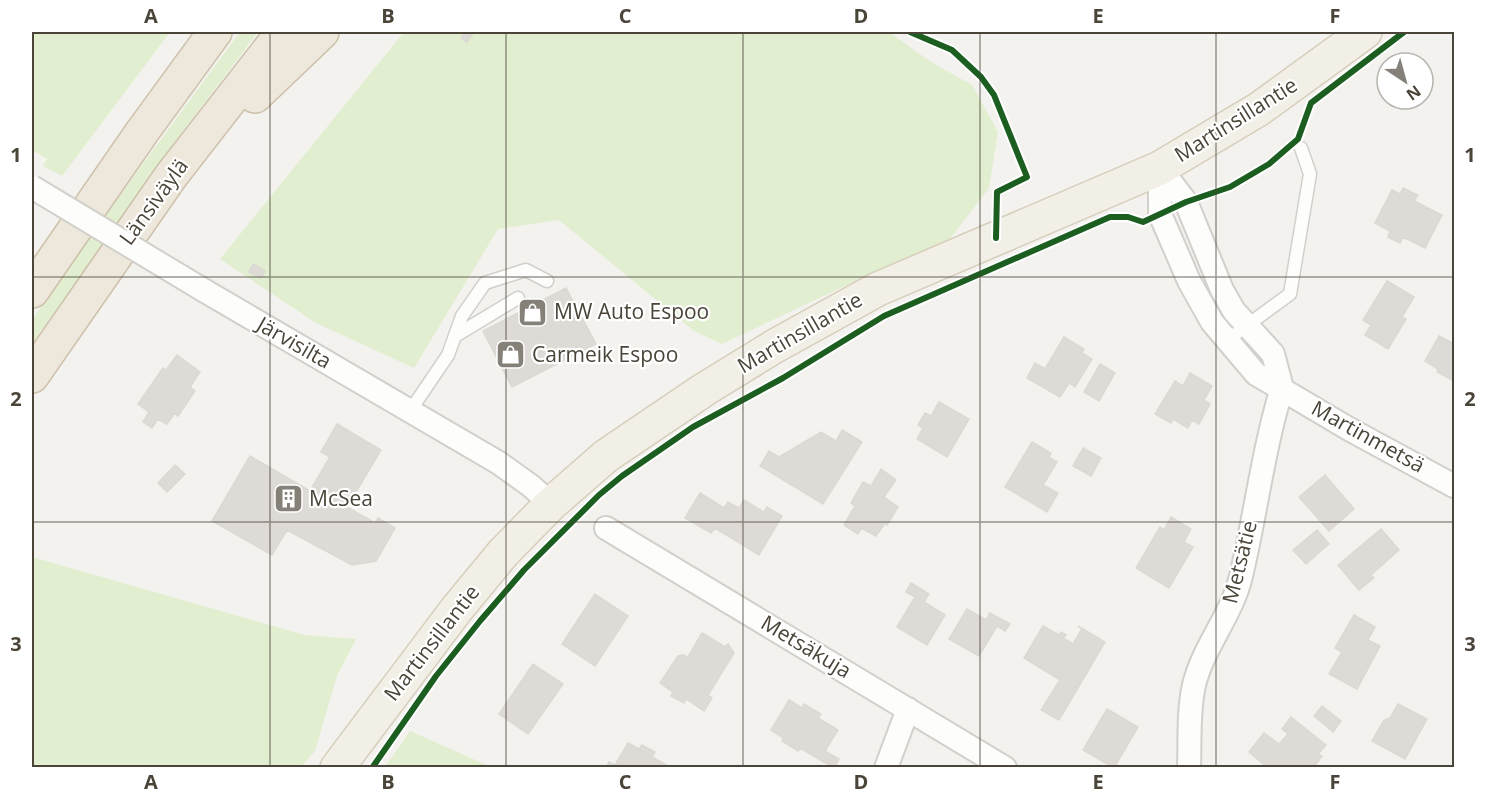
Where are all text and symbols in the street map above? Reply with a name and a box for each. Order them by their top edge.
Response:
text: A [144,2,158,29]
text: B [381,2,395,29]
text: C [619,2,632,29]
text: D [854,2,868,29]
text: E [1092,2,1104,29]
text: F [1330,2,1340,29]
north arrow [1375,51,1435,111]
street label: Martinsillantie [1169,70,1302,168]
text: N [1402,80,1426,106]
text: 1 [10,141,22,168]
text: 1 [1464,141,1476,168]
street label: Länsiväylä [112,153,194,250]
street label: Martinsillantie [732,285,867,379]
shop icon: MW Auto Espoo [517,296,549,328]
place label: MW Auto Espoo [554,297,709,325]
street label: Järvisilta [250,309,337,375]
shop icon: Carmeik Espoo [495,339,527,371]
place label: Carmeik Espoo [532,340,678,368]
text: 2 [10,385,22,412]
text: 2 [1464,385,1476,412]
street label: Martinmetsä [1307,394,1430,479]
building icon: McSea [272,483,304,515]
place label: McSea [309,484,373,512]
street label: Metsätie [1215,517,1263,606]
street label: Martinsillantie [377,579,485,706]
street label: Metsäkuja [756,608,857,684]
text: 3 [10,630,22,657]
text: 3 [1464,630,1476,657]
text: A [144,768,158,795]
text: B [381,768,395,795]
text: C [619,768,632,795]
text: D [854,768,868,795]
text: E [1092,768,1104,795]
text: F [1330,768,1340,795]

